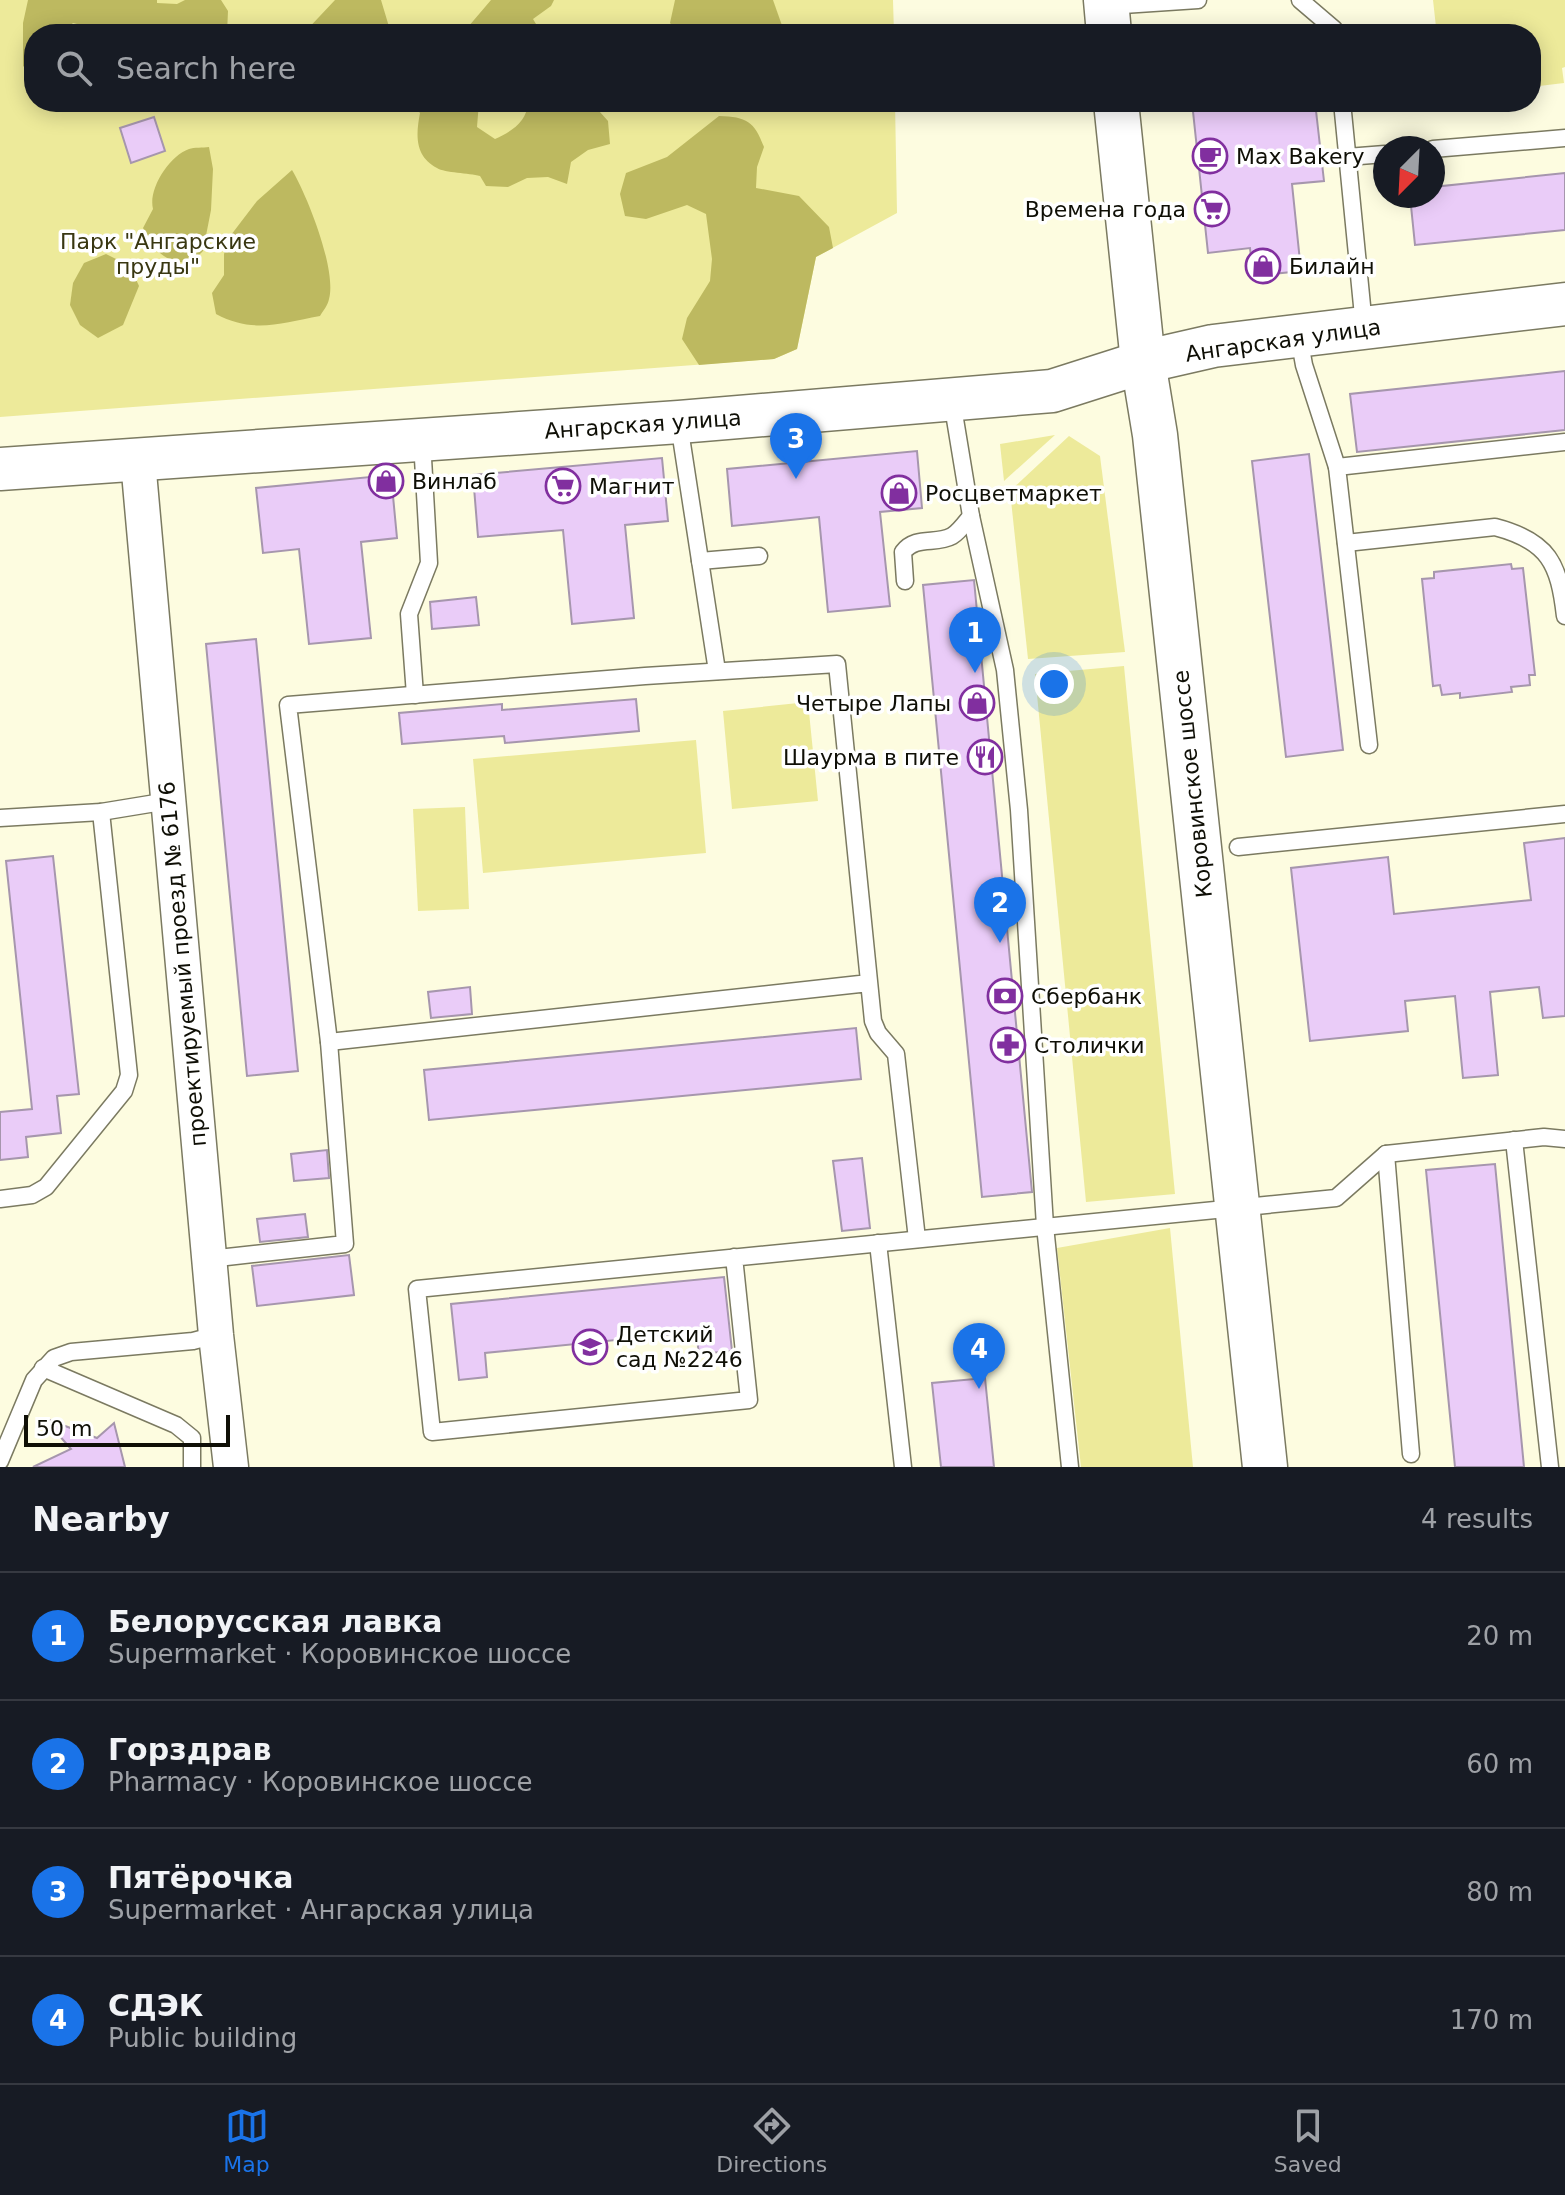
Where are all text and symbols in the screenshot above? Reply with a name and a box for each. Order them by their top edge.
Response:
search box [24,24,1541,112]
icon: search [52,46,96,90]
text: Search here [116,51,296,86]
north arrow [1373,136,1445,208]
cafe icon: Max Bakery [1191,137,1229,175]
place label: Max Bakery [1236,144,1365,169]
supermarket icon: Времена года [1193,190,1231,228]
place label: Времена года [1025,197,1186,222]
park label: Парк "Ангарские пруды" [60,229,256,279]
shop icon: Билайн [1244,247,1282,285]
place label: Билайн [1289,254,1375,279]
street label: Ангарская улица [1184,314,1383,367]
street label: Ангарская улица [544,405,742,444]
pin: 3 [770,413,822,479]
shop icon: Винлаб [367,462,405,500]
supermarket icon: Магнит [544,467,582,505]
place label: Винлаб [412,469,497,494]
place label: Магнит [589,474,675,499]
shop icon: Росцветмаркет [880,474,918,512]
place label: Росцветмаркет [925,481,1102,506]
pin: 1 [949,607,1001,673]
your location [1034,664,1074,704]
street label: Коровинское шоссе [1168,669,1217,899]
shop icon: Четыре Лапы [958,684,996,722]
place label: Четыре Лапы [796,691,951,716]
restaurant icon: Шаурма в пите [966,738,1004,776]
place label: Шаурма в пите [783,745,959,770]
street label: проектируемый проезд № 6176 [154,780,211,1148]
pin: 2 [974,877,1026,943]
bank icon: Сбербанк [986,977,1024,1015]
place label: Сбербанк [1031,984,1142,1009]
pharmacy icon: Столички [989,1026,1027,1064]
place label: Столички [1034,1033,1145,1058]
place label: Детский сад №2246 [616,1322,743,1372]
pin: 4 [953,1323,1005,1389]
school or university icon: Детский сад №2246 [571,1328,609,1366]
scale bar [24,1411,230,1447]
text: 50 m [36,1416,92,1441]
text: Nearby [32,1499,170,1539]
text: 4 results [1421,1504,1533,1534]
text: Белорусская лавка [108,1604,443,1639]
text: 1 [49,1621,67,1651]
text: 20 m [1466,1621,1533,1651]
text: Supermarket · Коровинское шоссе [108,1639,571,1669]
text: Горздрав [108,1732,272,1767]
text: 2 [49,1749,67,1779]
text: 60 m [1466,1749,1533,1779]
text: Pharmacy · Коровинское шоссе [108,1767,533,1797]
text: Пятёрочка [108,1860,293,1895]
text: 3 [49,1877,67,1907]
text: 80 m [1466,1877,1533,1907]
text: Supermarket · Ангарская улица [108,1895,534,1925]
text: СДЭК [108,1988,203,2023]
text: 4 [49,2005,67,2035]
text: 170 m [1450,2005,1533,2035]
text: Public building [108,2023,297,2053]
tab: Map [223,2104,270,2177]
tab: Directions [716,2104,827,2177]
tab: Saved [1274,2104,1342,2177]

